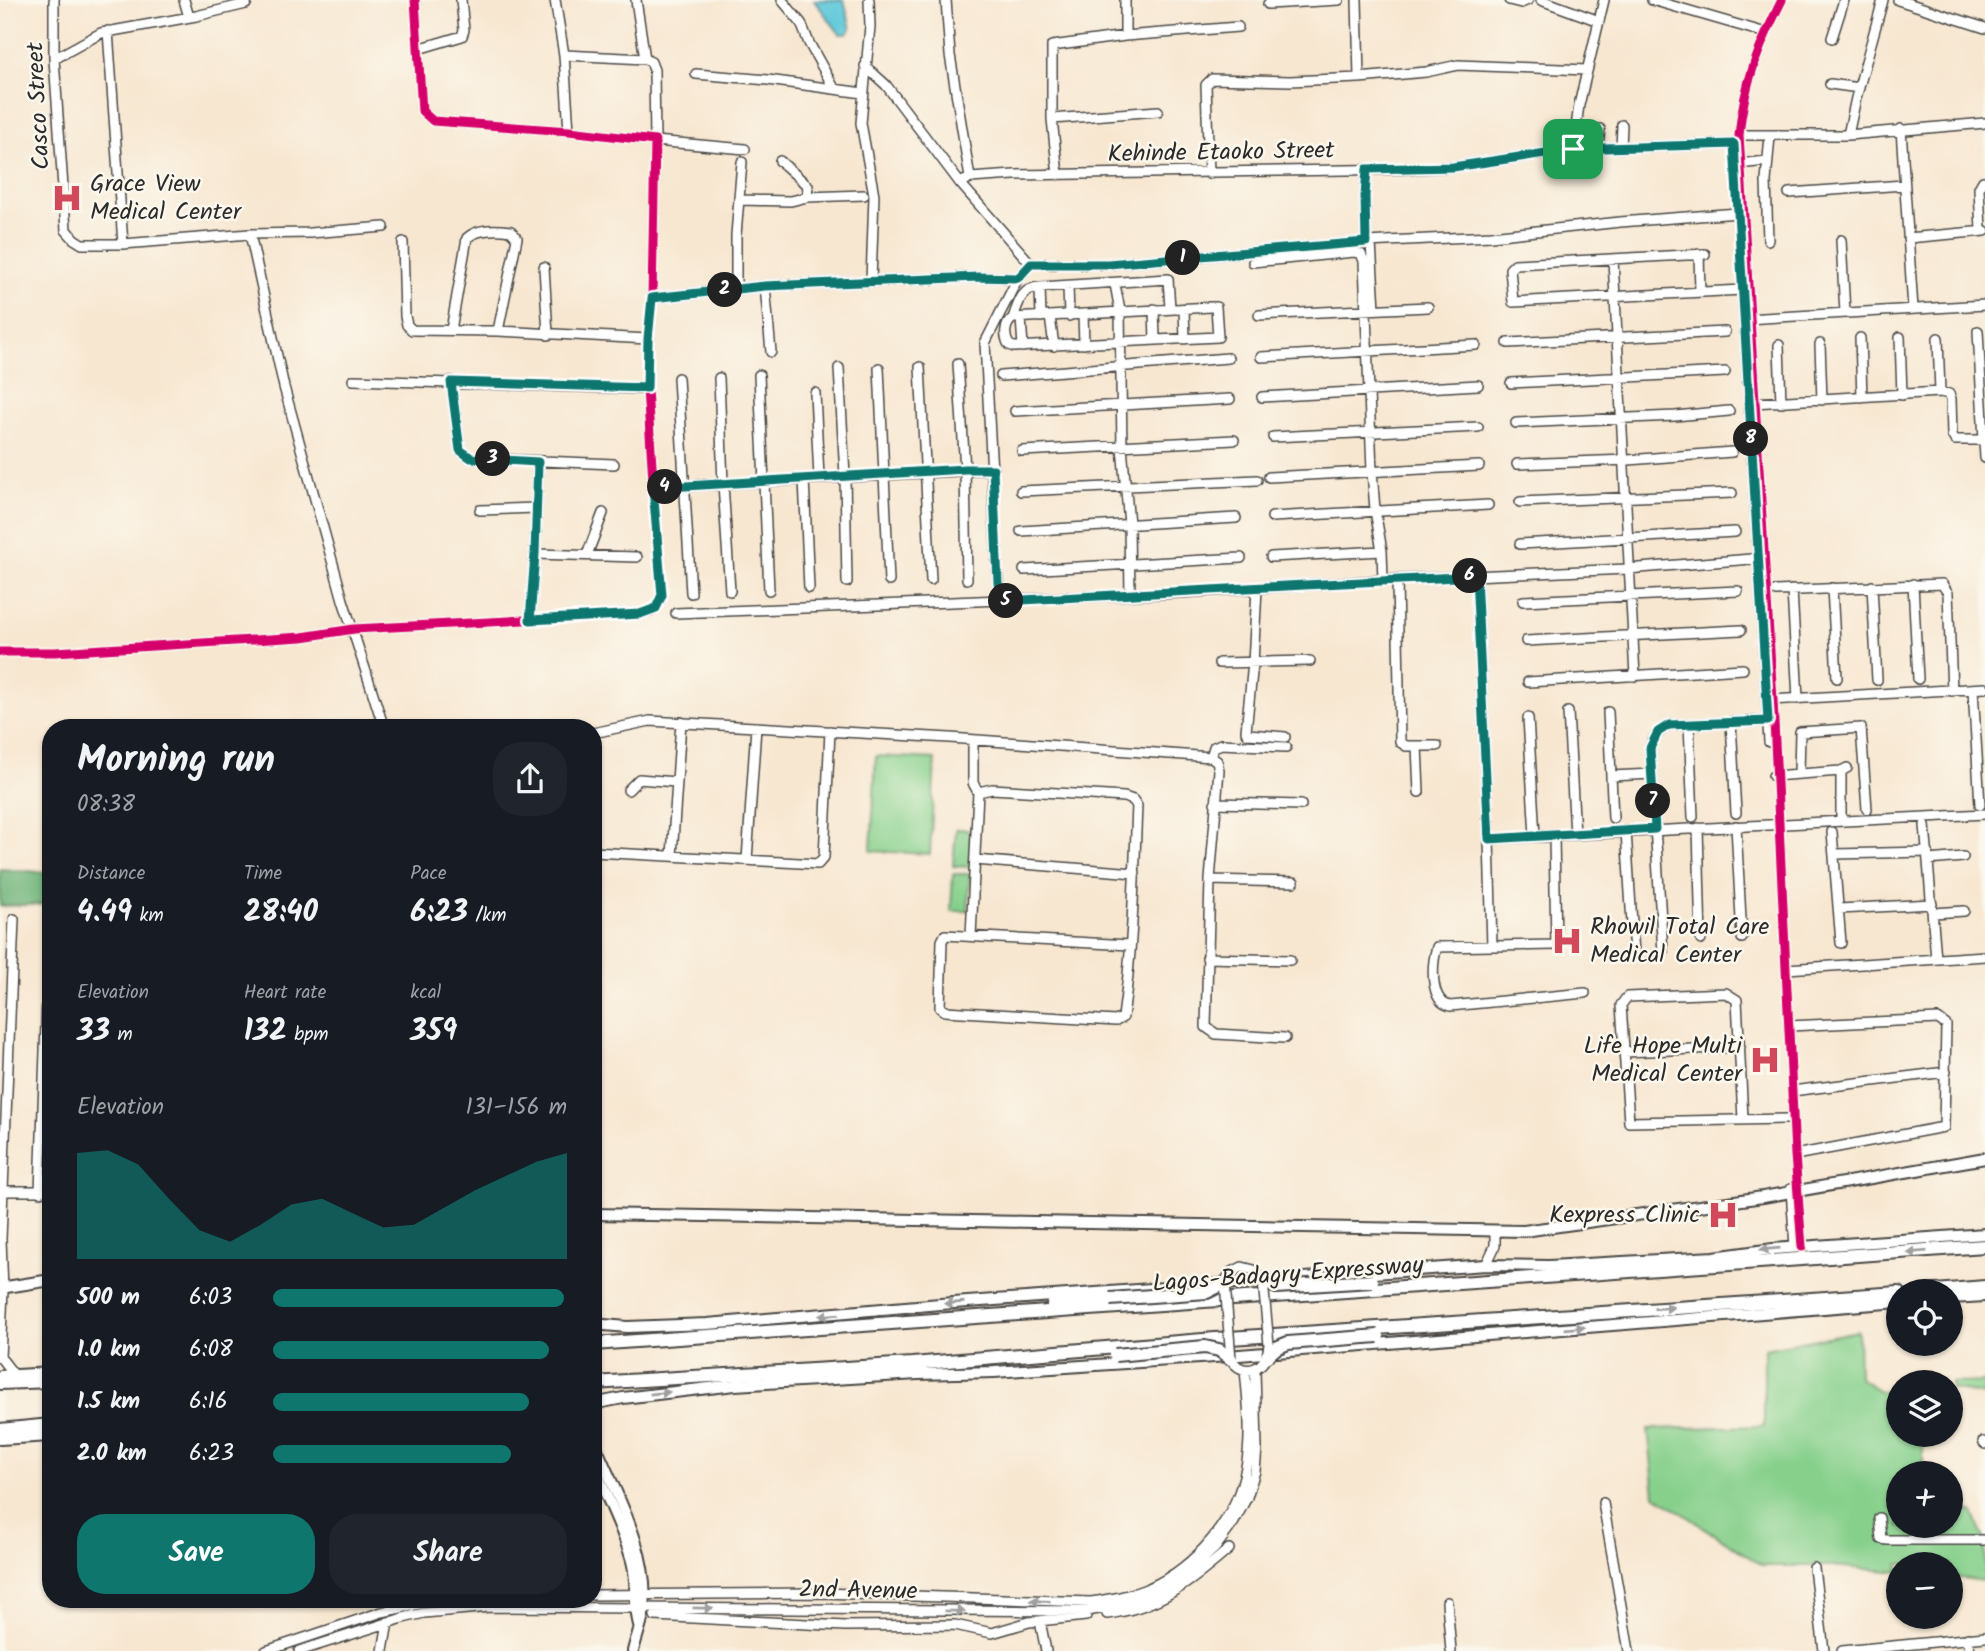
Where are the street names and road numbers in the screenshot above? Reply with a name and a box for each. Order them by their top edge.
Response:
street label: Casco Street [16,40,62,171]
street label: Kehinde Etaoko Street [1107,132,1335,174]
street label: Lagos-Badagry Expressway [1151,1246,1426,1304]
street label: 2nd Avenue [798,1570,918,1612]

